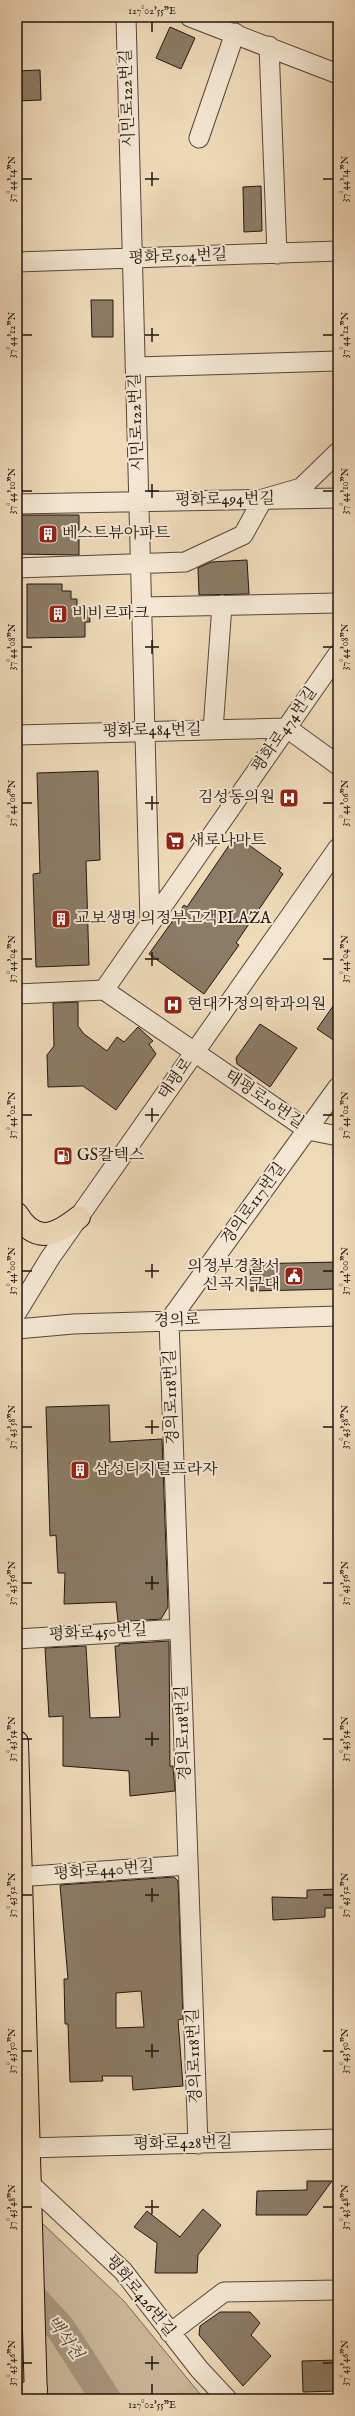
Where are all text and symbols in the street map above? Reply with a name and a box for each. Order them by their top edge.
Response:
text: 127°02'55"E [128,5,176,18]
street label: 시민로122번길 [116,49,140,147]
text: 37°44'14"N [6,155,19,202]
text: 37°44'14"N [339,155,352,202]
street label: 평화로504번길 [128,245,228,269]
text: 37°44'12"N [6,312,19,358]
text: 37°44'12"N [339,312,352,358]
street label: 시민로122번길 [125,373,149,471]
text: 37°44'10"N [6,467,19,514]
text: 37°44'10"N [339,467,352,514]
street label: 평화로494번길 [175,489,275,511]
building icon: 베스트뷰아파트 [37,523,59,545]
place label: 베스트뷰아파트 [62,524,171,544]
building icon: 비비르파크 [47,603,69,625]
place label: 비비르파크 [72,604,150,624]
text: 37°44'08"N [6,623,19,670]
text: 37°44'08"N [339,623,352,670]
street label: 평화로474번길 [248,683,322,777]
street label: 평화로484번길 [102,720,202,742]
text: 37°44'06"N [6,779,19,826]
text: 37°44'06"N [339,779,352,826]
hospital icon: 김성동의원 [278,787,300,809]
place label: 김성동의원 [198,788,275,808]
supermarket icon: 새로나마트 [164,830,186,852]
place label: 새로나마트 [189,831,267,851]
building icon: 교보생명 의정부고객PLAZA [50,908,72,930]
place label: 교보생명 의정부고객PLAZA [75,909,272,929]
text: 37°44'04"N [6,935,19,983]
text: 37°44'04"N [339,935,352,983]
hospital icon: 현대가정의학과의원 [162,994,184,1016]
place label: 현대가정의학과의원 [187,995,326,1015]
street label: 태평로 [155,1054,198,1104]
street label: 태평로10번길 [221,1066,307,1134]
text: 37°44'02"N [6,1091,19,1139]
text: 37°44'02"N [339,1091,352,1139]
fuel station icon: GS칼텍스 [52,1145,74,1167]
place label: GS칼텍스 [77,1146,145,1166]
street label: 경의로117번길 [217,1159,291,1249]
text: 37°44'00"N [6,1247,19,1295]
text: 37°44'00"N [339,1247,352,1295]
place label: 의정부경찰서 신곡지구대 [187,1257,280,1295]
public building icon: 의정부경찰서 신곡지구대 [283,1265,305,1287]
street label: 경의로 [153,1310,201,1332]
street label: 경의로118번길 [160,1349,184,1445]
text: 37°43'58"N [6,1405,19,1449]
text: 37°43'58"N [339,1405,352,1449]
building icon: 삼성디지털프라자 [69,1459,91,1481]
place label: 삼성디지털프라자 [94,1460,218,1480]
text: 37°43'56"N [6,1560,19,1605]
text: 37°43'56"N [339,1560,352,1605]
street label: 평화로450번길 [48,1620,148,1646]
street label: 경의로118번길 [172,1685,196,1781]
text: 37°43'54"N [6,1716,19,1762]
text: 37°43'54"N [339,1716,352,1762]
street label: 평화로440번길 [53,1858,155,1884]
text: 37°43'52"N [6,1872,19,1917]
text: 37°43'52"N [339,1872,352,1917]
street label: 경의로118번길 [183,2008,207,2104]
text: 37°43'50"N [6,2028,19,2074]
text: 37°43'50"N [339,2028,352,2074]
street label: 평화로428번길 [133,2133,233,2155]
text: 37°43'48"N [6,2184,19,2230]
text: 37°43'48"N [339,2184,352,2230]
street label: 평화로426번길 [101,2251,179,2341]
water label: 백석천 [41,2312,88,2365]
text: 37°43'46"N [6,2340,19,2386]
text: 37°43'46"N [339,2340,352,2386]
text: 127°02'55"E [128,2399,176,2412]

